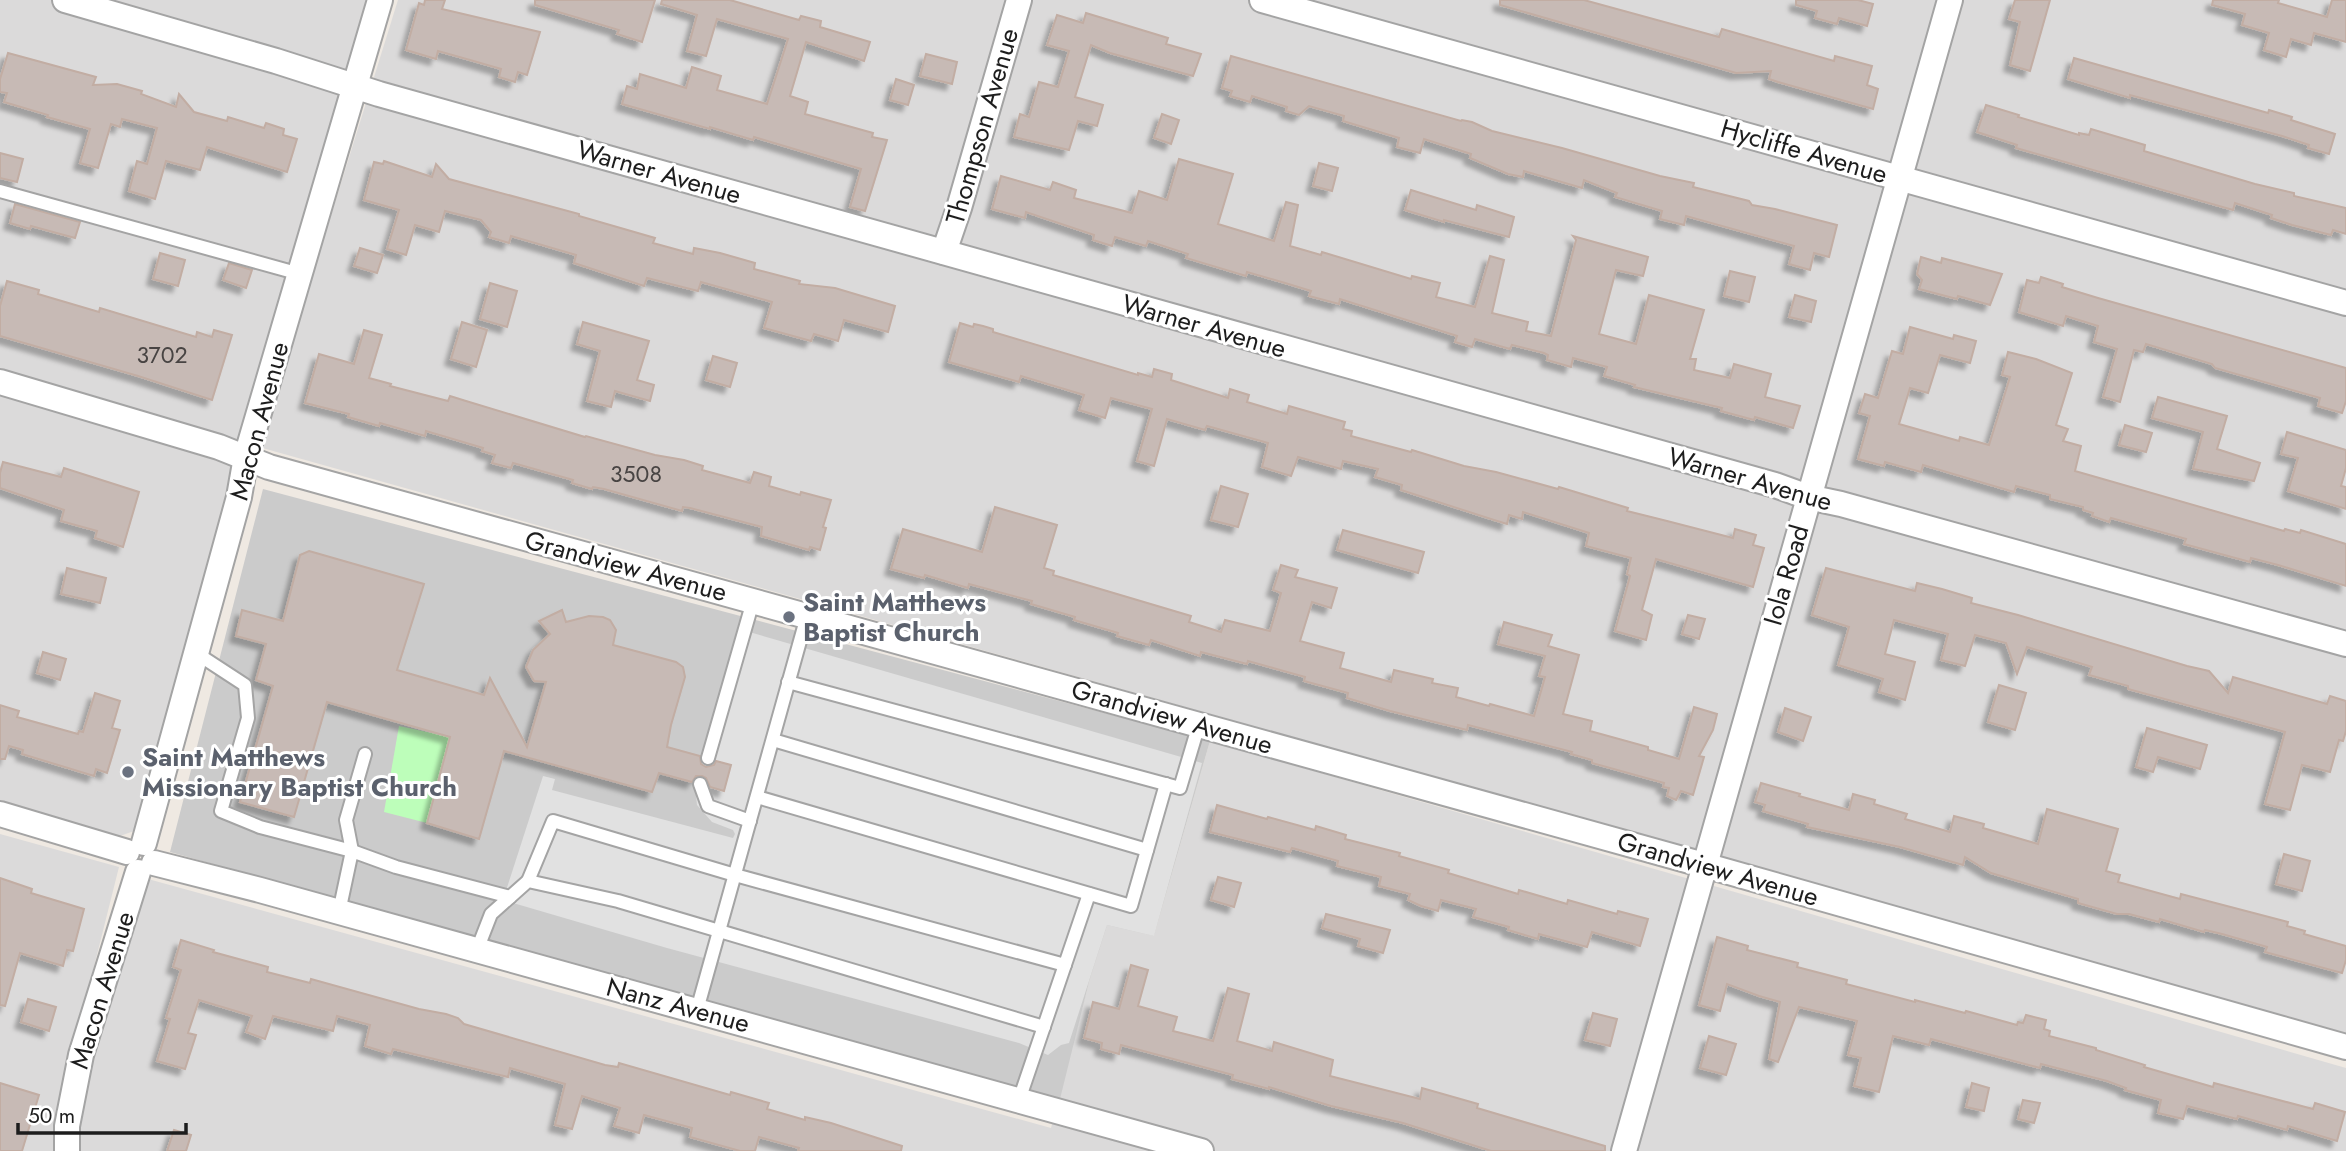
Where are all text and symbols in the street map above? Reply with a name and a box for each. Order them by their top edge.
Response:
street label: Thompson Avenue [936,24,1028,228]
street label: Hycliffe Avenue [1716,109,1892,193]
street label: Warner Avenue [572,130,746,214]
street label: Warner Avenue [1117,284,1291,368]
house number: 3702 [136,338,188,372]
street label: Macon Avenue [220,338,298,504]
street label: Warner Avenue [1663,437,1837,521]
house number: 3508 [610,457,662,491]
street label: Iola Road [1754,520,1818,630]
street label: Grandview Avenue [521,521,731,611]
place label: Saint Matthews Baptist Church [803,583,986,651]
marker: Saint Matthews Baptist Church [781,609,797,625]
street label: Grandview Avenue [1067,670,1277,764]
place label: Saint Matthews Missionary Baptist Church [142,738,457,806]
marker: Saint Matthews Missionary Baptist Church [120,764,136,780]
street label: Grandview Avenue [1613,822,1823,916]
street label: Macon Avenue [60,907,144,1073]
street label: Nanz Avenue [602,968,754,1042]
scale bar [18,1092,186,1136]
text: 50 m [28,1101,75,1131]

